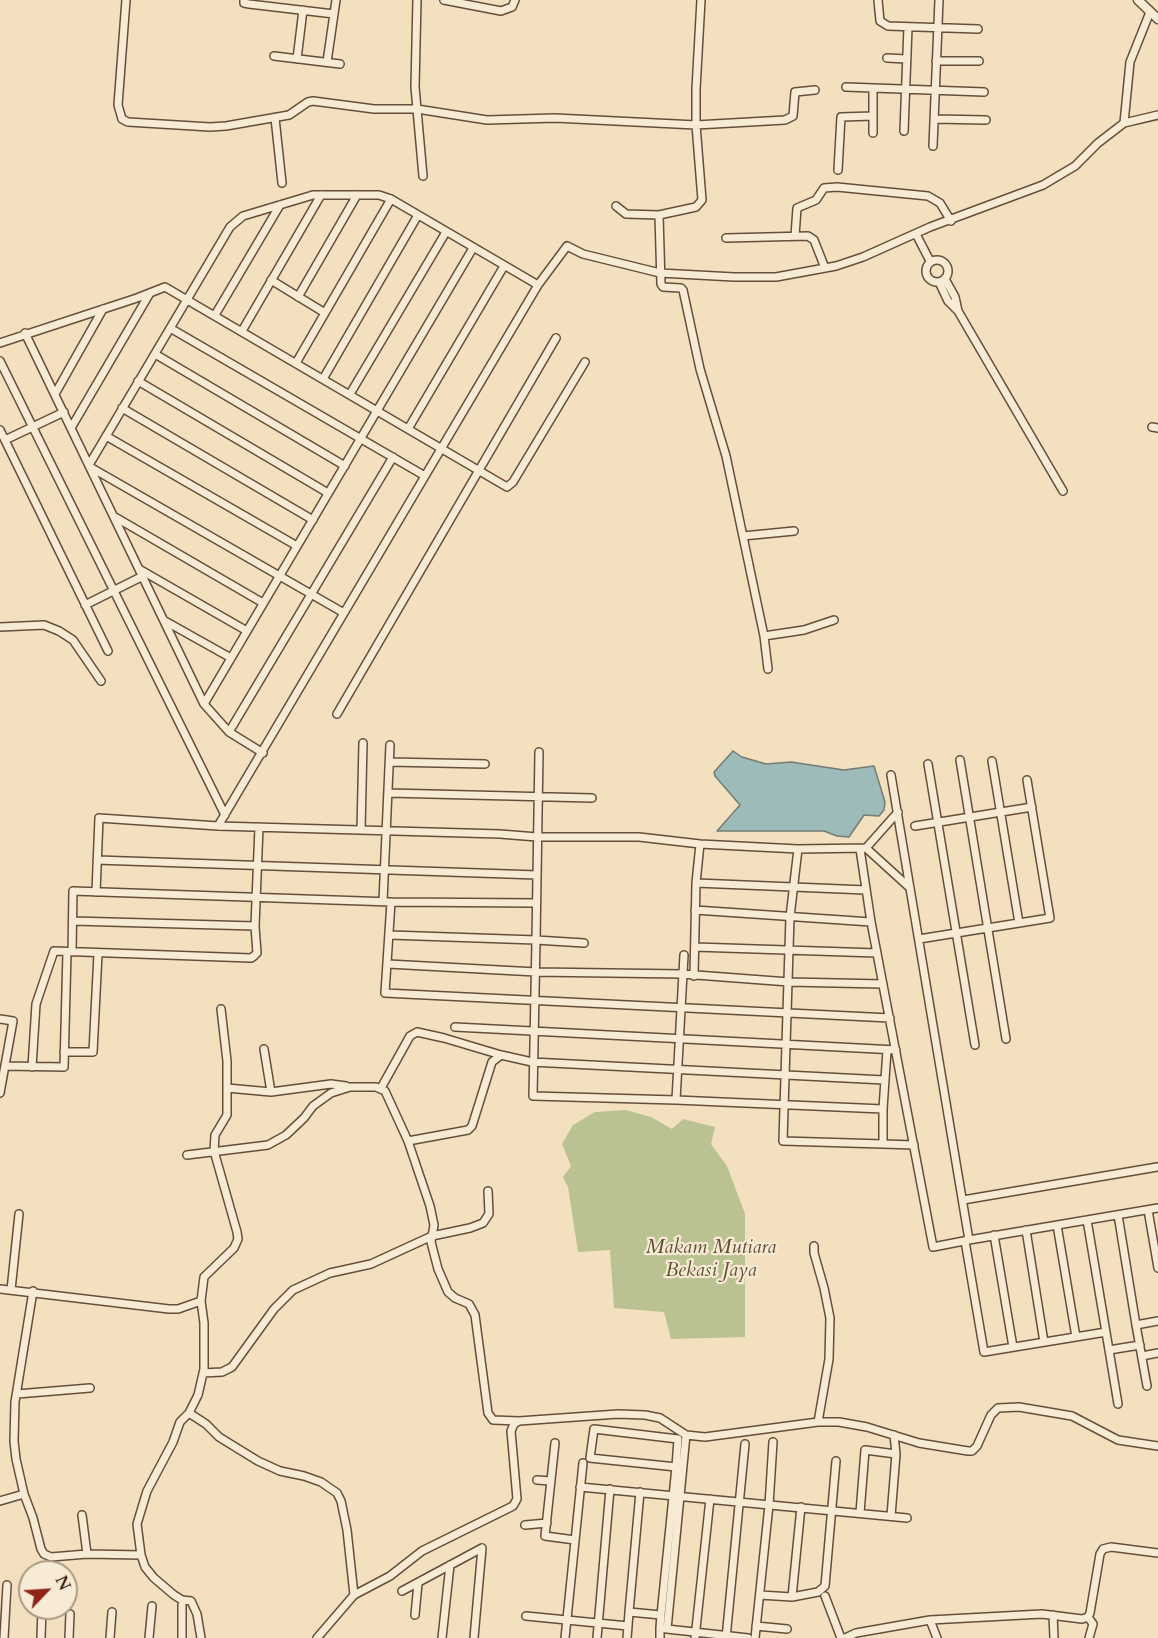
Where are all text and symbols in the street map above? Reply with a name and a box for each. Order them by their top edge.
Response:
park label: Makam Mutiara Bekasi Jaya [646,1236,776,1283]
north arrow [18,1560,78,1620]
text: N [50,1572,75,1594]

